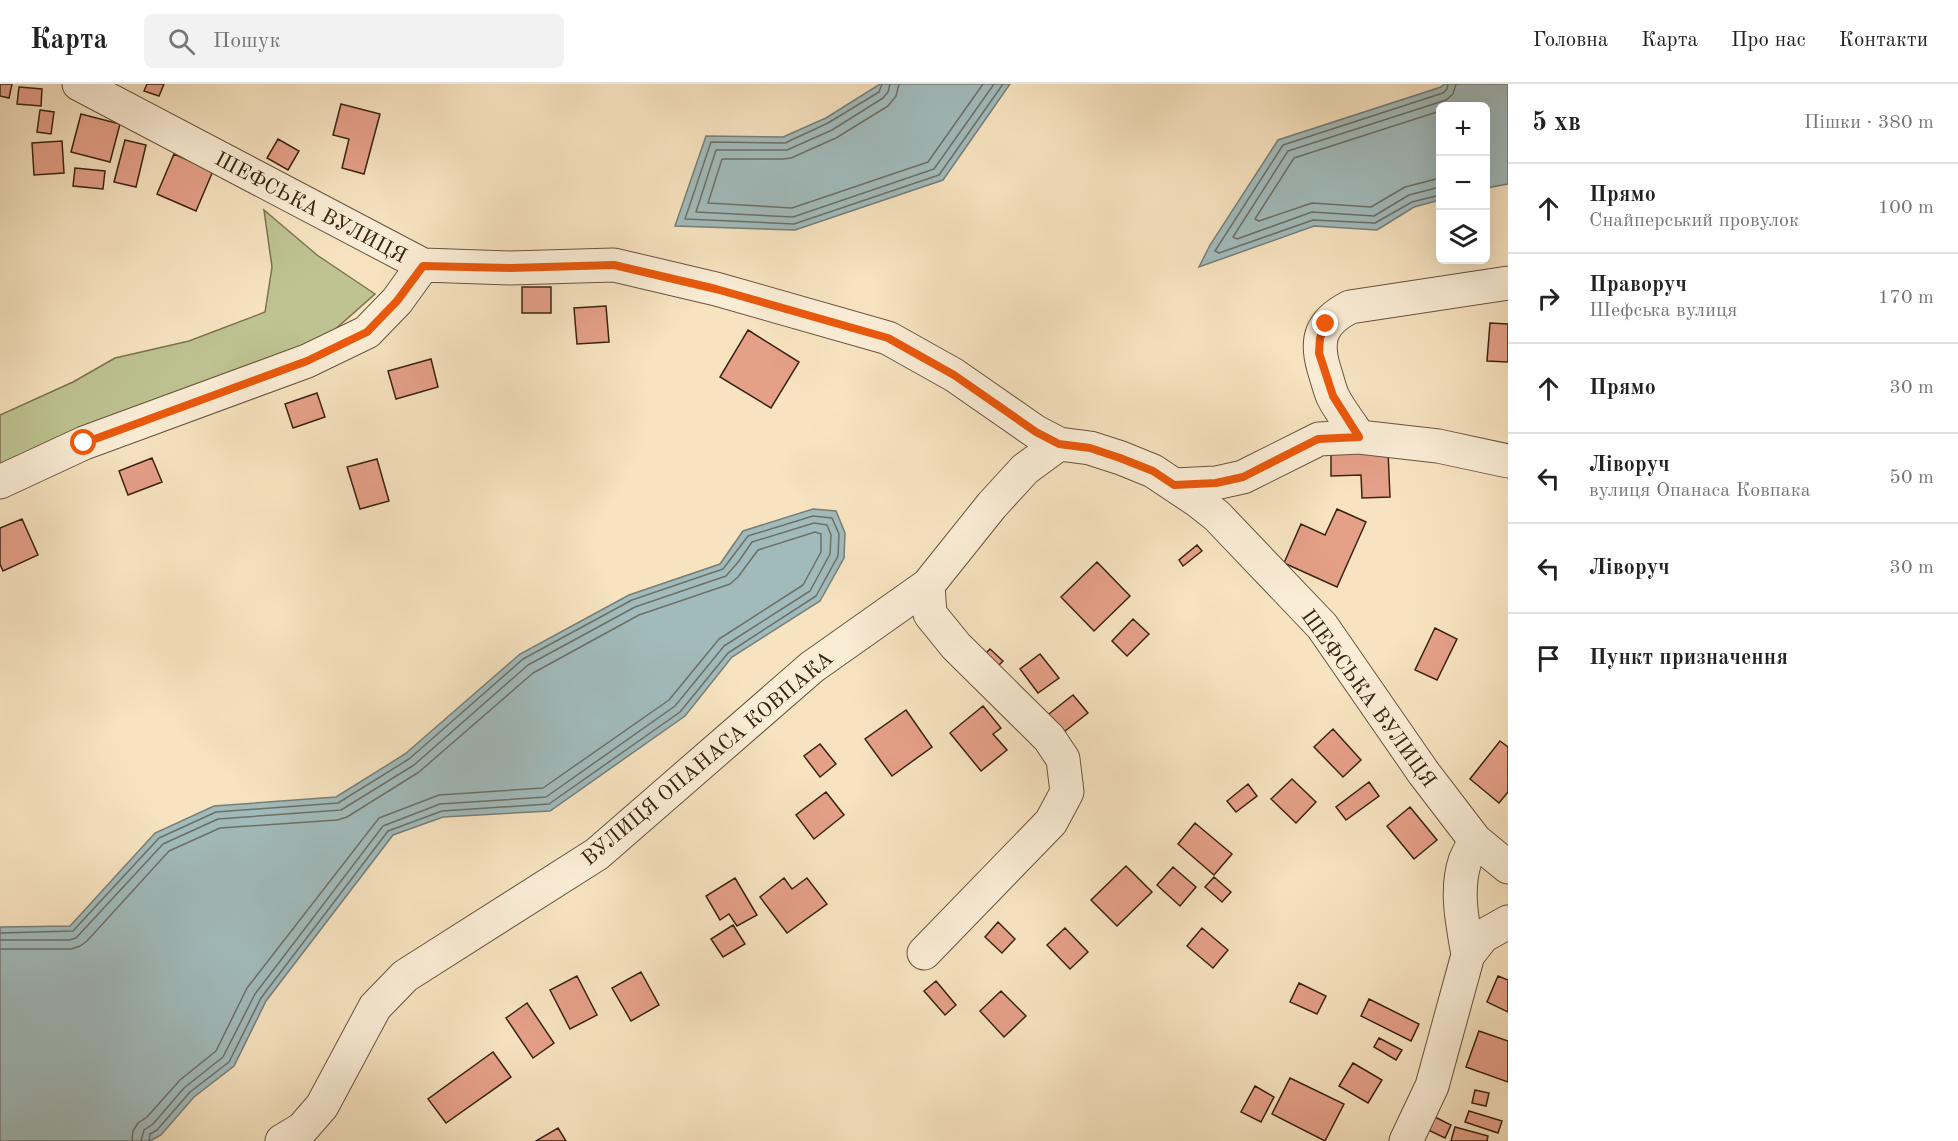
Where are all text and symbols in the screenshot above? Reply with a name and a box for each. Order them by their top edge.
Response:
search box [144,14,564,68]
icon: search [165,25,198,58]
text: Карта [30,27,108,55]
text: Пошук [213,30,281,52]
text: Головна [1533,30,1608,51]
text: Карта [1641,30,1698,51]
text: Про нас [1731,30,1806,51]
text: Контакти [1839,30,1928,51]
map controls [1436,102,1490,264]
button: + [1436,102,1490,156]
text: 5 хв [1532,110,1581,136]
text: Пішки · 380 m [1804,113,1934,133]
street label: ШЕФСЬКА ВУЛИЦЯ [211,149,410,268]
button: − [1436,156,1490,210]
text: Прямо [1589,184,1656,206]
icon: ahead [1532,192,1565,225]
text: 100 m [1878,198,1934,218]
button: layers [1436,210,1490,264]
text: Снайперський провулок [1589,211,1799,231]
text: Праворуч [1589,274,1687,296]
icon: right [1532,282,1565,315]
text: 170 m [1878,288,1934,308]
text: Шефська вулиця [1589,301,1737,321]
route end [1312,310,1338,336]
icon: ahead [1532,372,1565,405]
text: Прямо [1589,377,1656,399]
text: 30 m [1889,378,1934,398]
route start [70,429,96,455]
text: Ліворуч [1589,454,1670,476]
icon: left [1532,462,1565,495]
text: 50 m [1889,468,1934,488]
text: вулиця Опанаса Ковпака [1589,481,1811,501]
icon: left [1532,552,1565,585]
text: Ліворуч [1589,557,1670,579]
text: 30 m [1889,558,1934,578]
street label: ШЕФСЬКА ВУЛИЦЯ [1296,606,1439,792]
icon: arrive [1532,642,1565,675]
text: Пункт призначення [1589,647,1788,669]
street label: ВУЛИЦЯ ОПАНАСА КОВПАКА [578,648,838,870]

